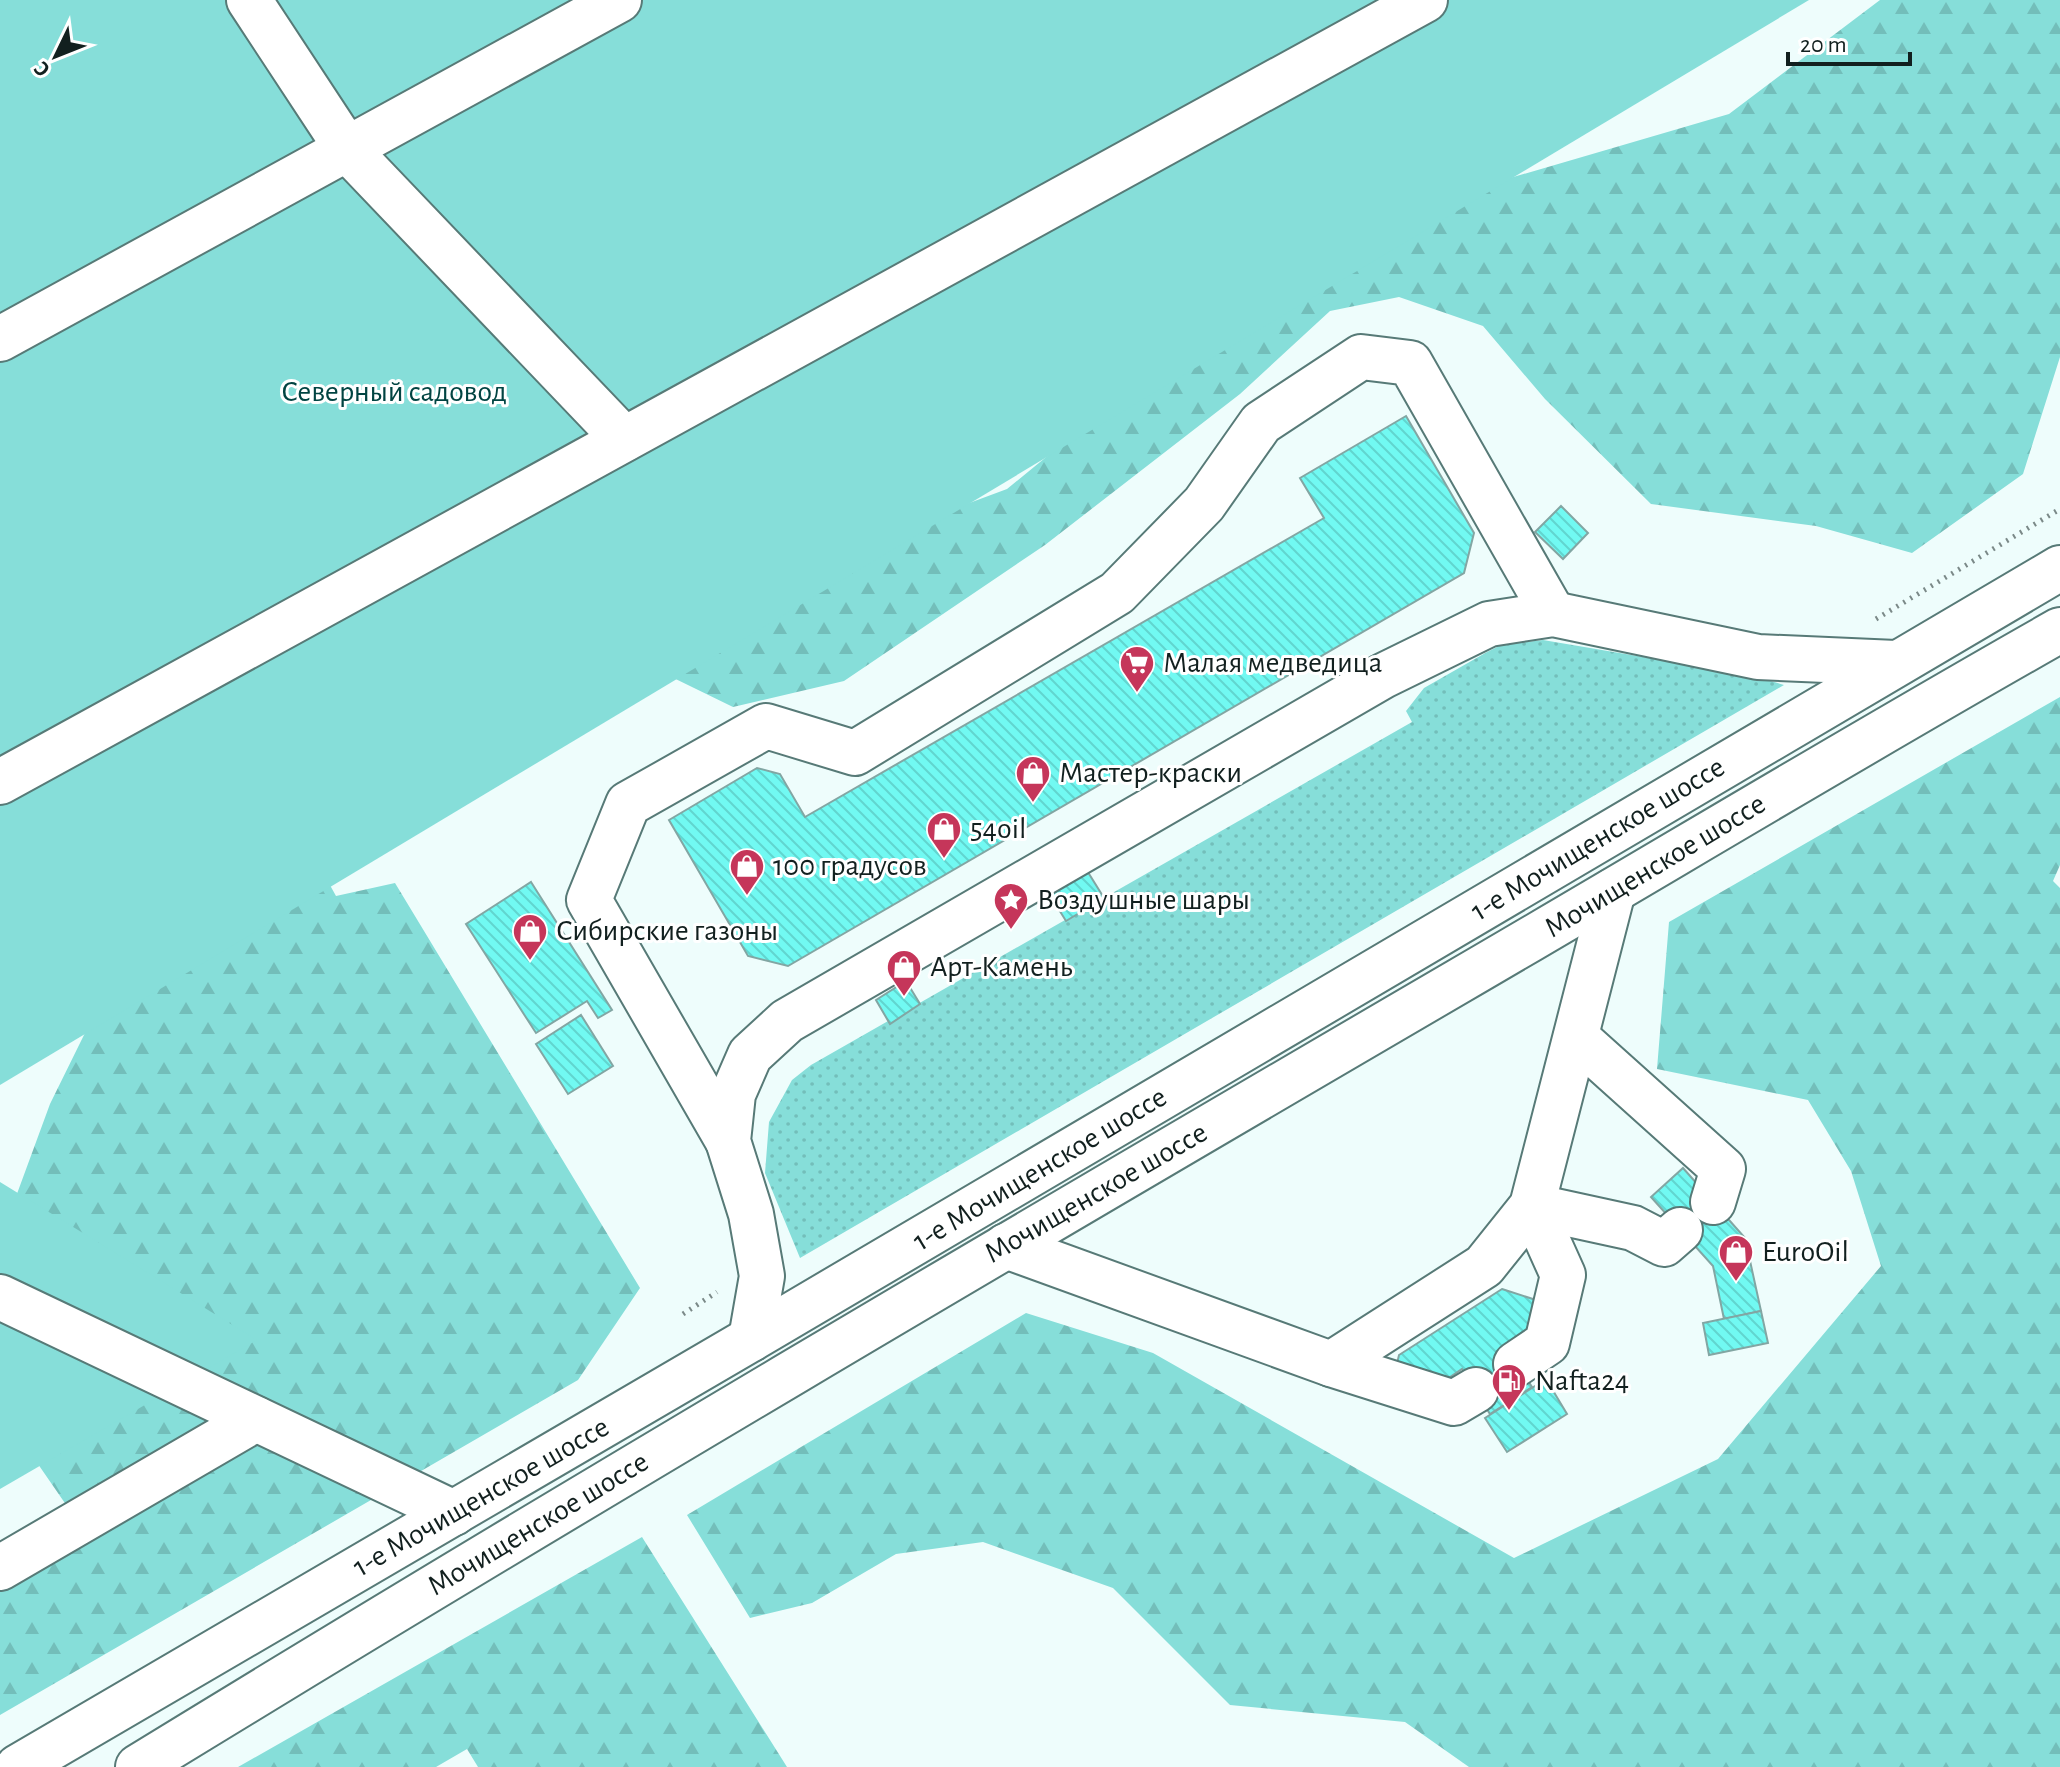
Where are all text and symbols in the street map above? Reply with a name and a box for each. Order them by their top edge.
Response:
north arrow [16,16,96,96]
scale bar [1788,16,1910,66]
text: 20 m [1800,33,1847,57]
text: С [30,57,54,81]
park label: Северный садовод [281,377,507,407]
supermarket icon: Малая медведица [1118,644,1156,694]
place label: Малая медведица [1163,648,1383,678]
street label: 1-е Мочищенское шоссе [1464,749,1732,929]
shop icon: Мастер-краски [1014,754,1052,804]
place label: Мастер-краски [1059,758,1242,788]
street label: Мочищенское шоссе [1538,786,1772,946]
shop icon: 54oil [925,810,963,860]
place label: 54oil [970,814,1026,844]
shop icon: 100 градусов [728,847,766,897]
place label: 100 градусов [773,851,927,881]
place icon: Воздушные шары [992,881,1030,931]
place label: Воздушные шары [1037,885,1250,915]
shop icon: Сибирские газоны [511,912,549,962]
place label: Сибирские газоны [556,916,778,946]
shop icon: Арт-Камень [885,948,923,998]
place label: Арт-Камень [930,952,1073,982]
street label: 1-е Мочищенское шоссе [906,1079,1174,1259]
street label: Мочищенское шоссе [978,1114,1214,1272]
shop icon: EuroOil [1717,1233,1755,1283]
place label: EuroOil [1762,1237,1849,1267]
fuel station icon: Nafta24 [1490,1362,1528,1412]
place label: Nafta24 [1535,1366,1629,1396]
street label: 1-е Мочищенское шоссе [346,1409,616,1585]
street label: Мочищенское шоссе [421,1444,655,1604]

